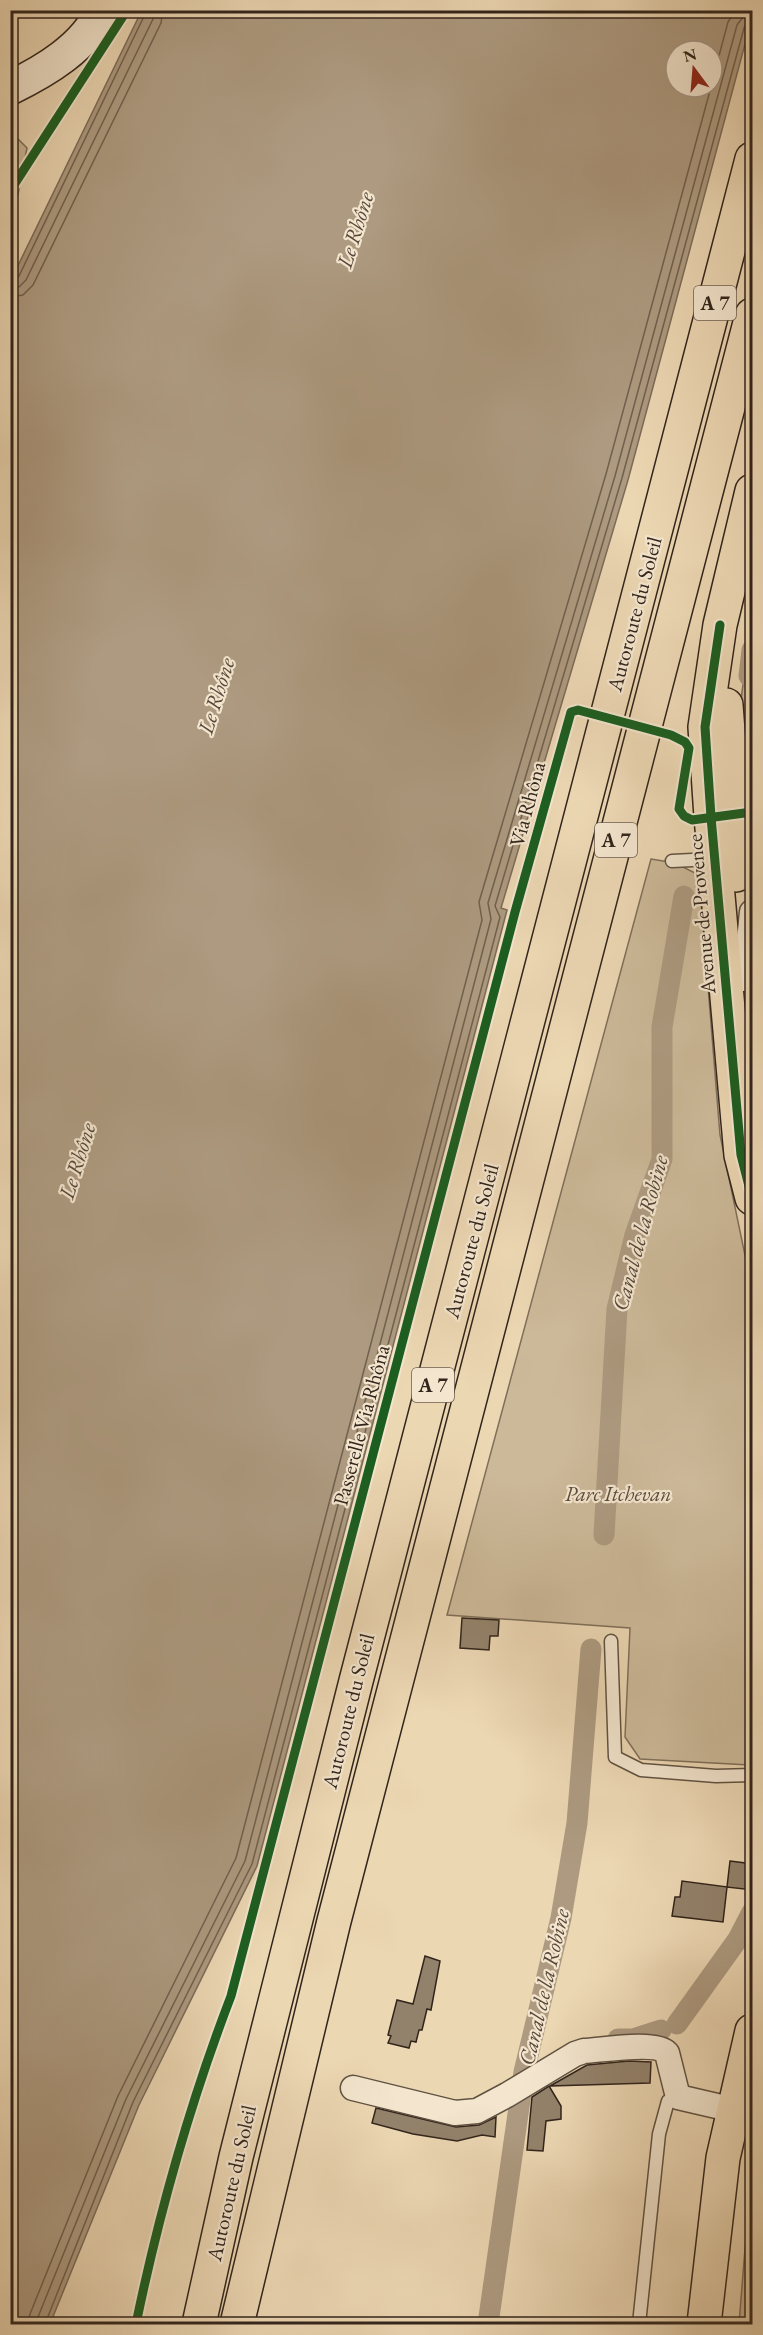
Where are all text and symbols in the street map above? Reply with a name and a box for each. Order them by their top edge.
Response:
north arrow [664,39,724,99]
text: N [681,43,699,67]
water label: Le Rhône [329,188,380,273]
road number: A 7 [694,286,736,320]
street label: Autoroute du Soleil [600,534,668,695]
water label: Le Rhône [190,654,241,739]
street label: Via Rhôna [503,758,551,850]
road number: A 7 [595,823,637,857]
street label: Avenue de Provence [681,833,722,996]
water label: Le Rhône [51,1119,102,1204]
water label: Canal de la Robine [605,1152,675,1314]
street label: Autoroute du Soleil [437,1161,505,1322]
street label: Passerelle Via Rhôna [327,1341,396,1508]
road number: A 7 [412,1368,454,1402]
park label: Parc Itchevan [565,1480,671,1507]
street label: Autoroute du Soleil [315,1630,380,1792]
water label: Canal de la Robine [512,1905,576,2068]
street label: Autoroute du Soleil [200,2102,262,2265]

